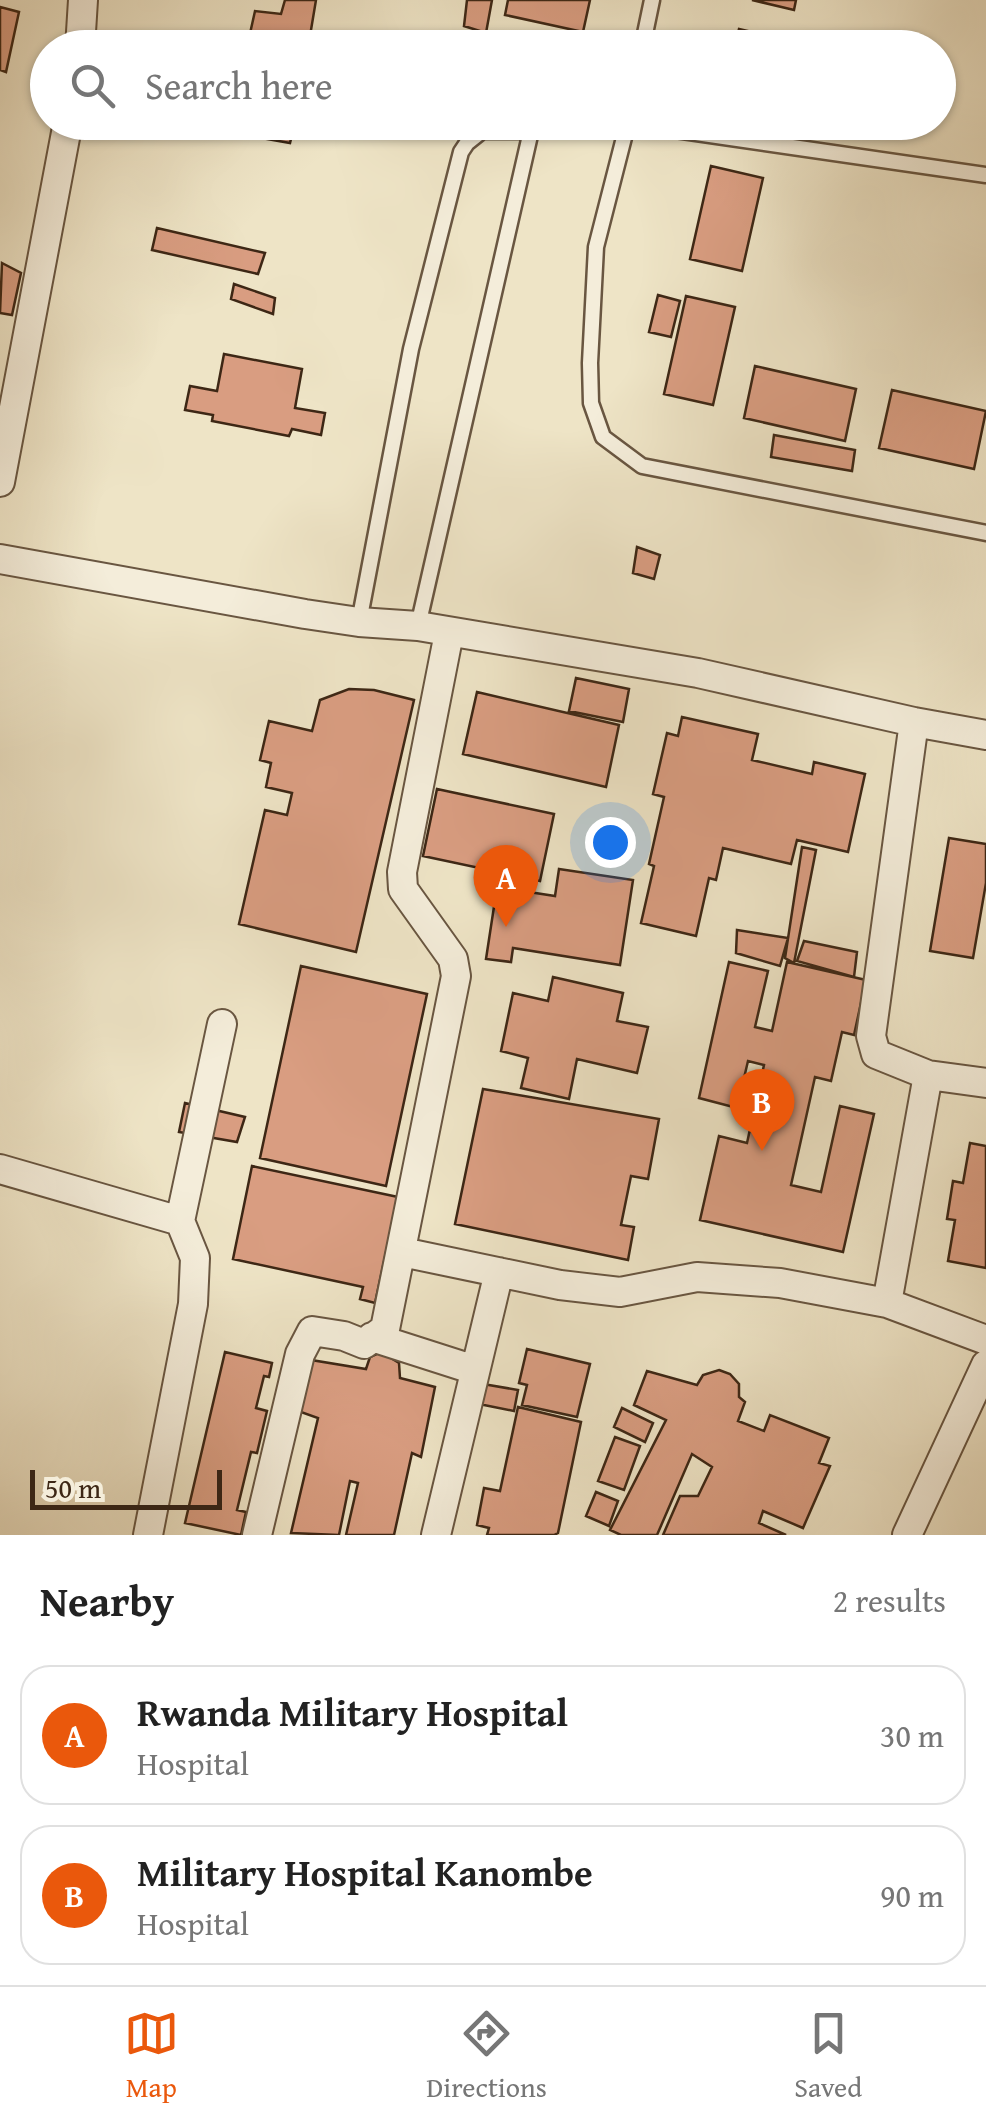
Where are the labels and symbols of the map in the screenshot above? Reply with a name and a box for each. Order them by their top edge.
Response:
your location [585,817,636,868]
pin: A [474,844,538,927]
pin: B [730,1068,794,1151]
scale bar [30,1465,222,1510]

